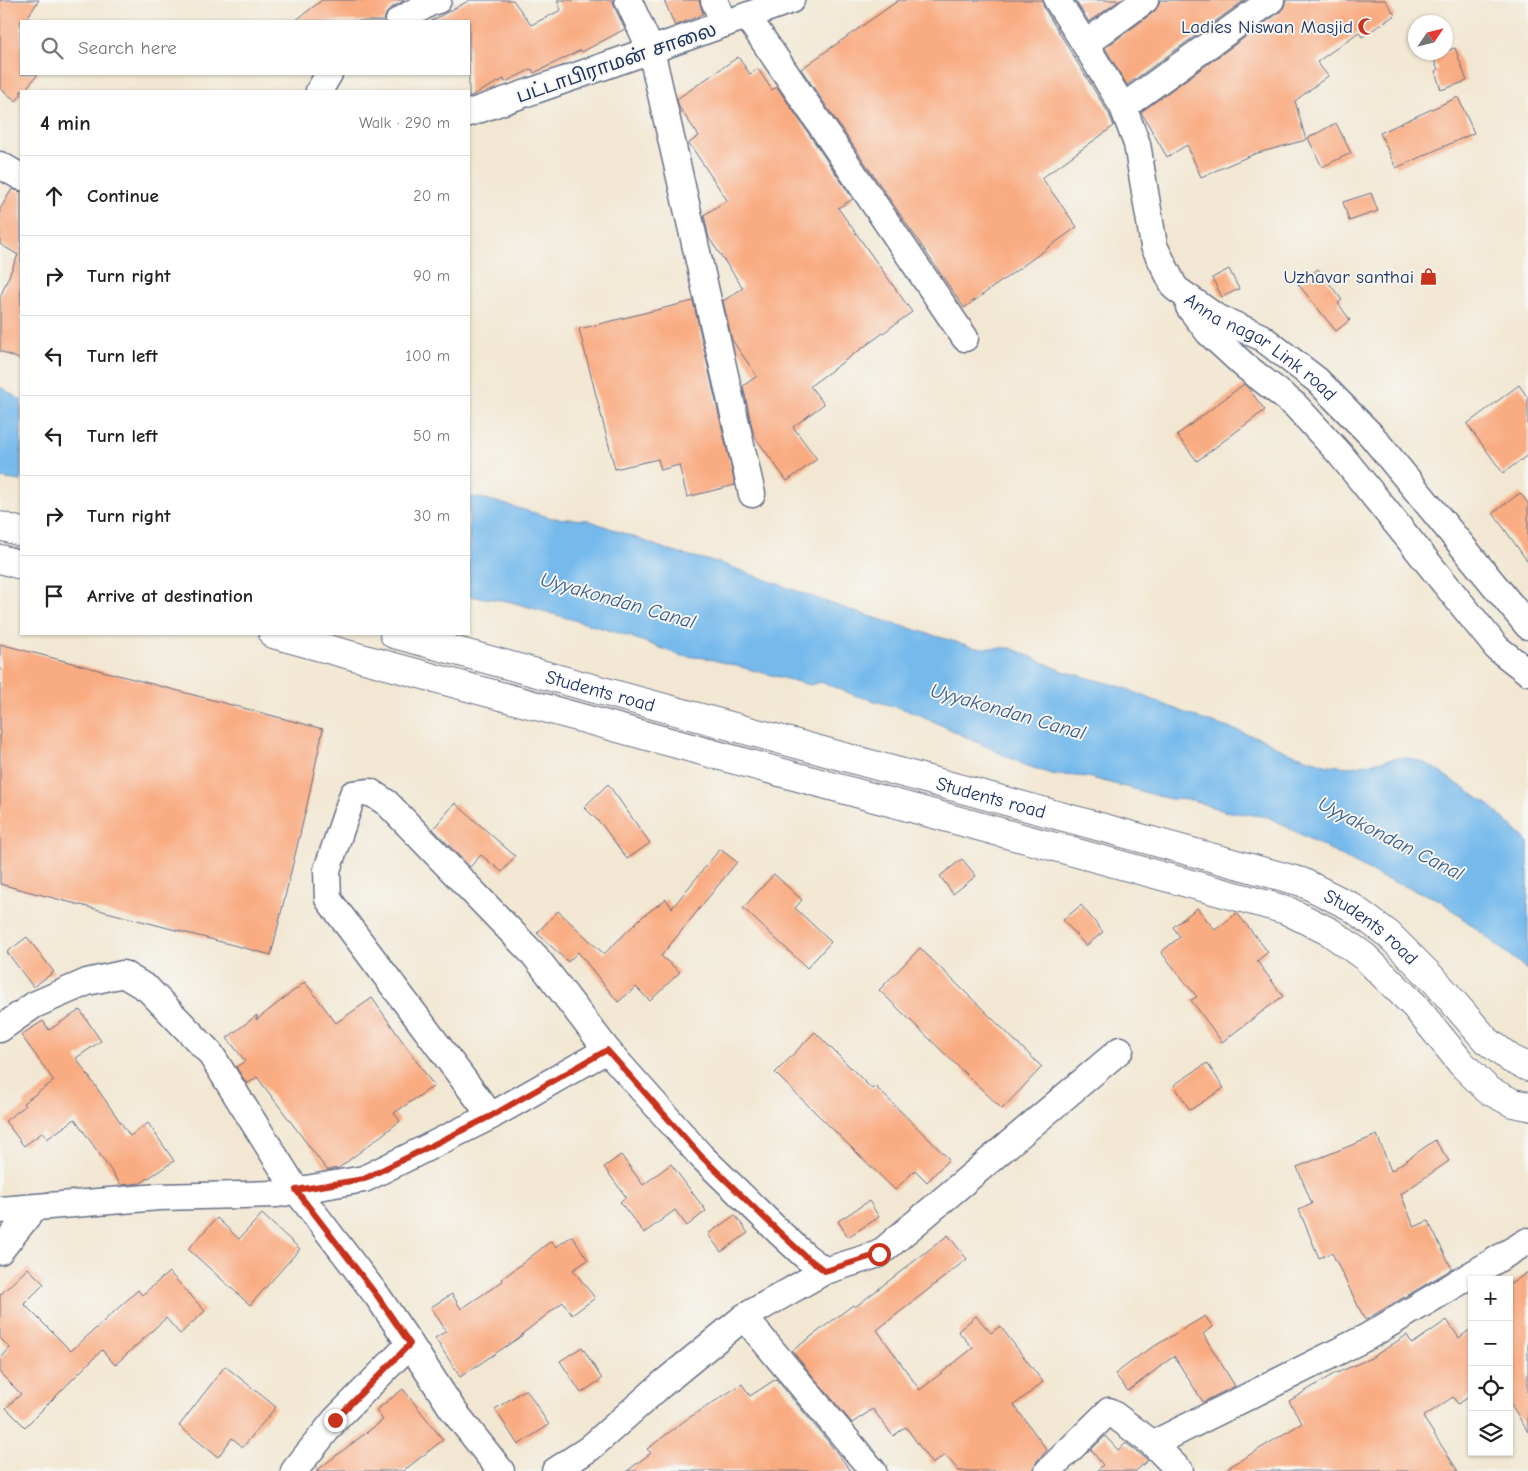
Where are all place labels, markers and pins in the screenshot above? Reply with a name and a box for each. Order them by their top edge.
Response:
place label: Ladies Niswan Masjid [1181,16,1353,38]
mosque icon: Ladies Niswan Masjid [1357,16,1377,36]
place label: Uzhavar santhai [1283,266,1414,288]
shop icon: Uzhavar santhai [1418,266,1438,286]

